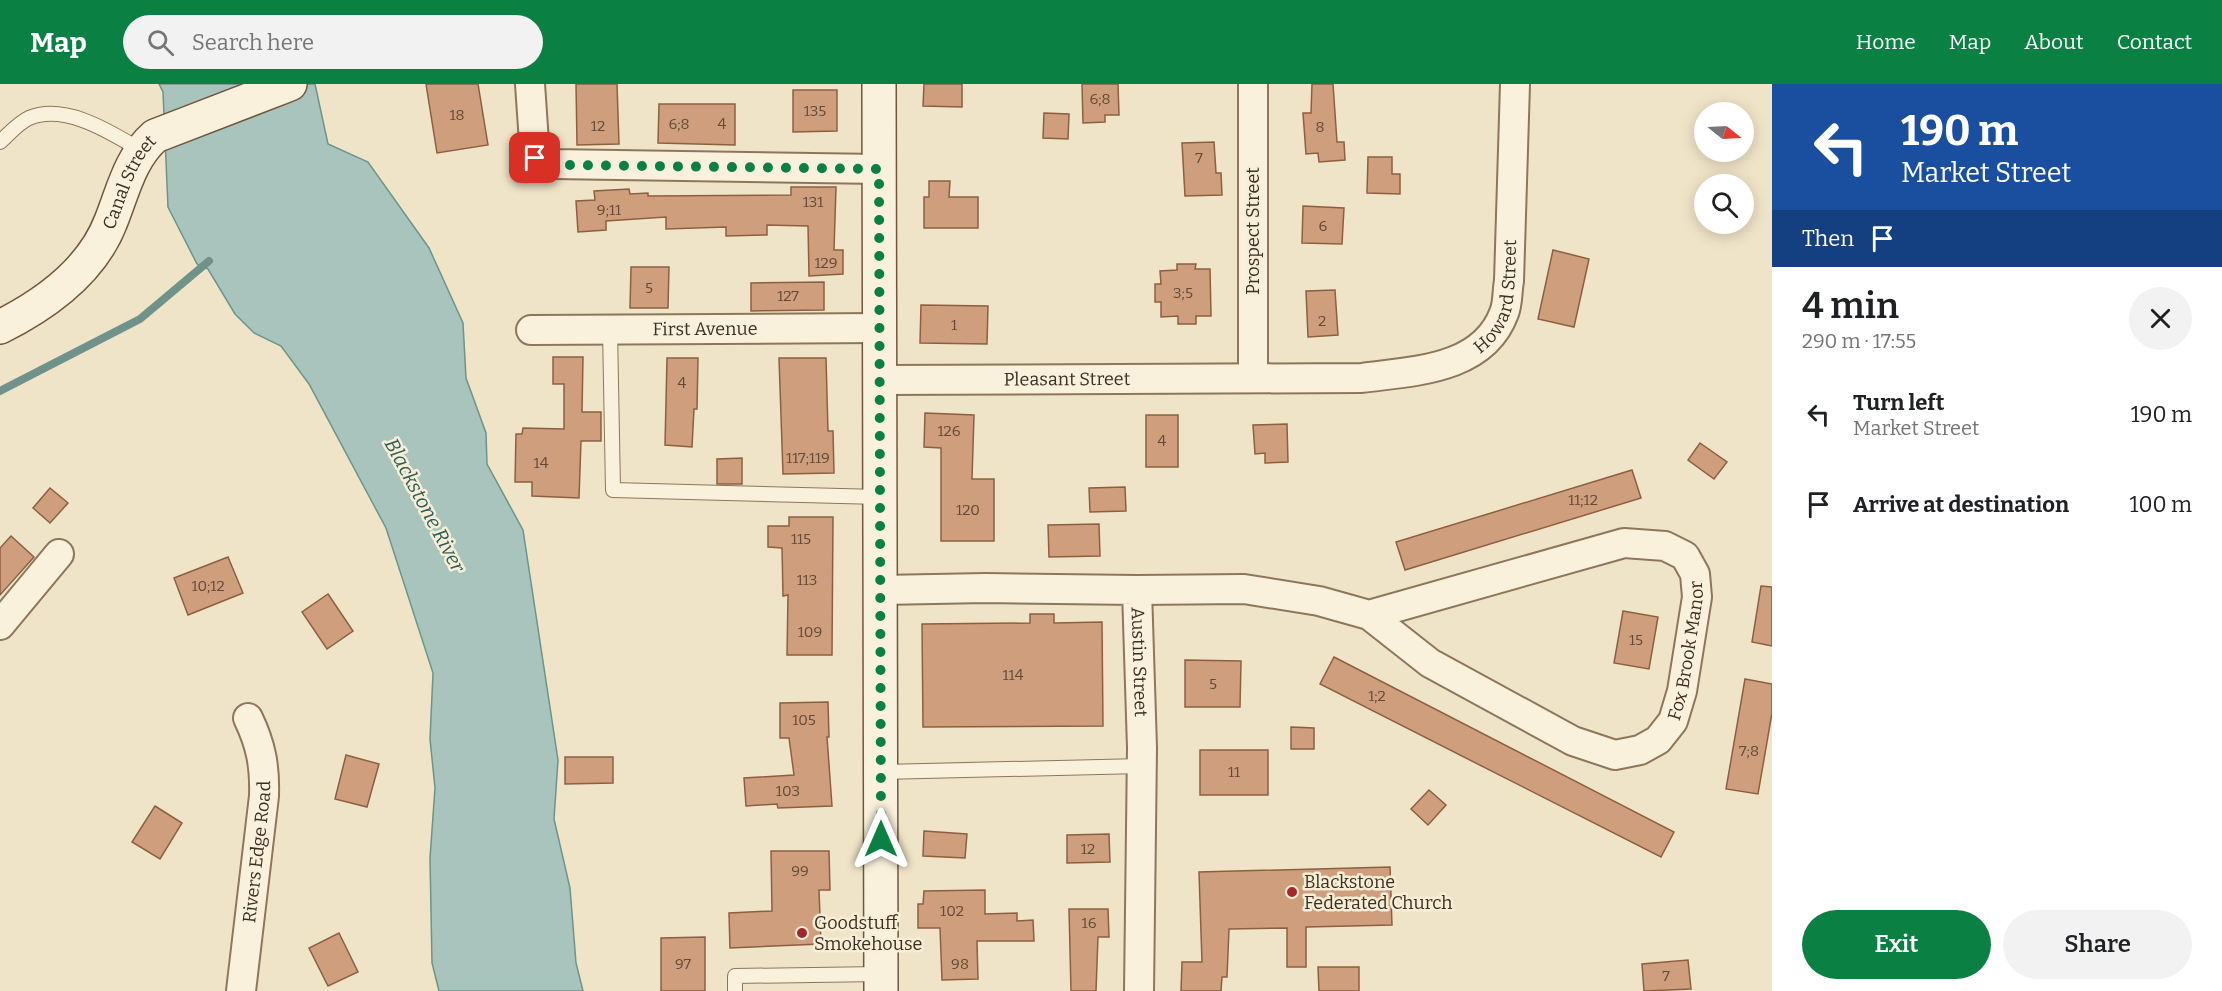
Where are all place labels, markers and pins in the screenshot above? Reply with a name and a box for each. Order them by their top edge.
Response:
pin [509,132,560,183]
place label: Blackstone Federated Church [1304,871,1452,914]
marker: Blackstone Federated Church [1285,885,1299,899]
place label: Goodstuff Smokehouse [814,912,922,955]
marker: Goodstuff Smokehouse [795,926,809,940]

